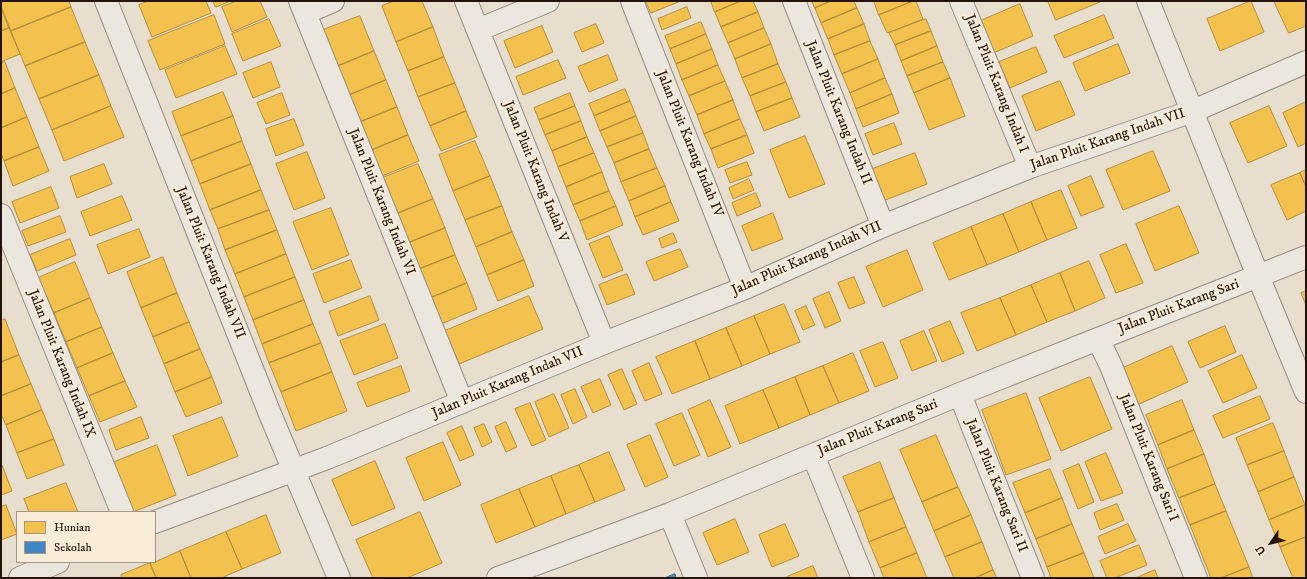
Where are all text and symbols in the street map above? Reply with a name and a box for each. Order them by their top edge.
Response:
street label: Jalan Pluit Karang Indah I [961,12,1031,156]
street label: Jalan Pluit Karang Indah II [801,39,875,187]
street label: Jalan Pluit Karang Indah IV [652,68,726,220]
street label: Jalan Pluit Karang Indah V [499,99,571,245]
street label: Jalan Pluit Karang Indah VII [1028,106,1188,174]
street label: Jalan Pluit Karang Indah VI [344,126,418,278]
street label: Jalan Pluit Karang Indah VII [172,185,248,341]
street label: Jalan Pluit Karang Indah VII [729,218,885,300]
street label: Jalan Pluit Karang Sari [1116,276,1242,338]
street label: Jalan Pluit Karang Indah IX [24,288,98,440]
street label: Jalan Pluit Karang Indah VII [430,344,586,422]
street label: Jalan Pluit Karang Sari I [1115,391,1181,525]
street label: Jalan Pluit Karang Sari [816,396,940,460]
street label: Jalan Pluit Karang Sari II [962,417,1030,555]
legend [16,511,156,563]
text: Hunian [54,520,90,535]
north arrow [1251,523,1291,563]
text: Sekolah [54,540,92,555]
text: U [1253,542,1269,557]

